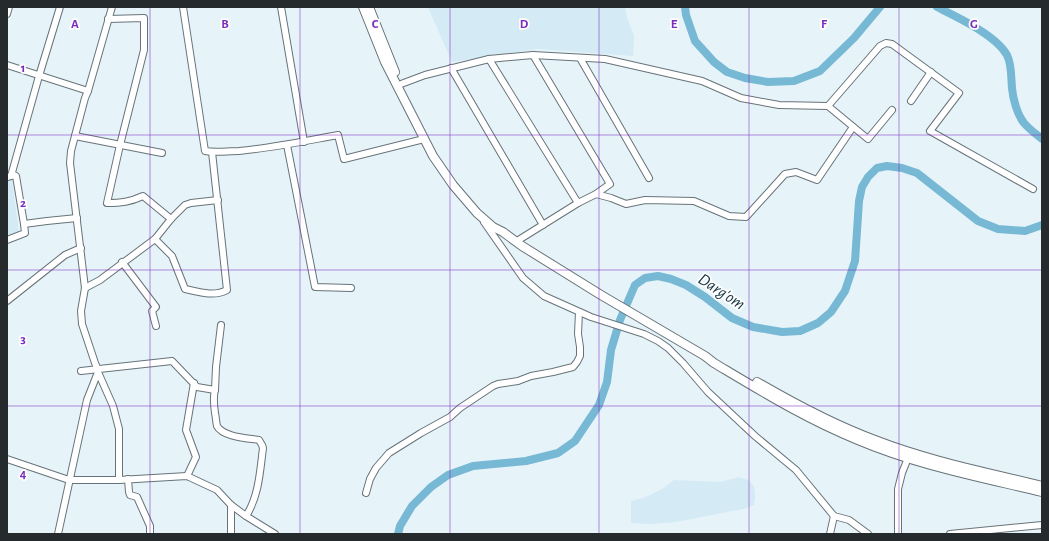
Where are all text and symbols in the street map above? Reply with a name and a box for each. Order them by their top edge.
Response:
text: A [71,18,79,31]
text: B [221,18,229,31]
text: C [372,18,379,31]
text: D [520,18,529,31]
text: E [671,18,678,31]
text: F [821,18,828,31]
text: G [970,18,978,31]
text: 1 [21,62,25,75]
text: 2 [20,197,26,210]
water label: Darg'om [695,270,748,313]
text: 3 [20,333,26,346]
text: 4 [20,468,27,481]

